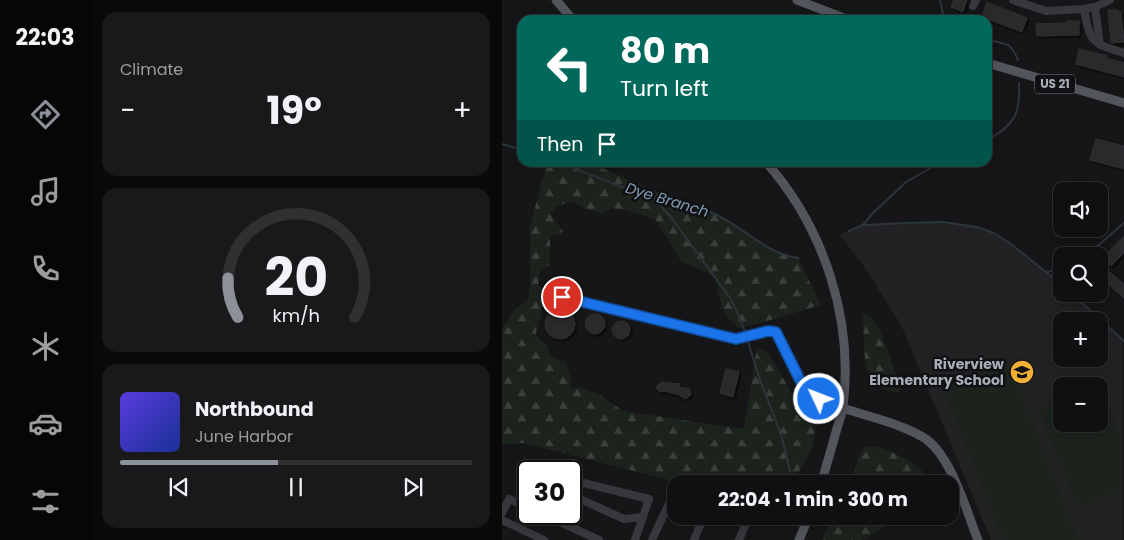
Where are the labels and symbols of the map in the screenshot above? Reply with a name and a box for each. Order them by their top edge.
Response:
road number: US 21 [1035,74,1075,94]
water label: Dye Branch [623,177,711,222]
pin [541,276,583,318]
place label: Riverview Elementary School [869,354,1005,390]
school or university icon: Riverview Elementary School [1009,359,1035,385]
position arrow [792,372,844,424]
speed limit sign: 30 [517,460,582,525]

